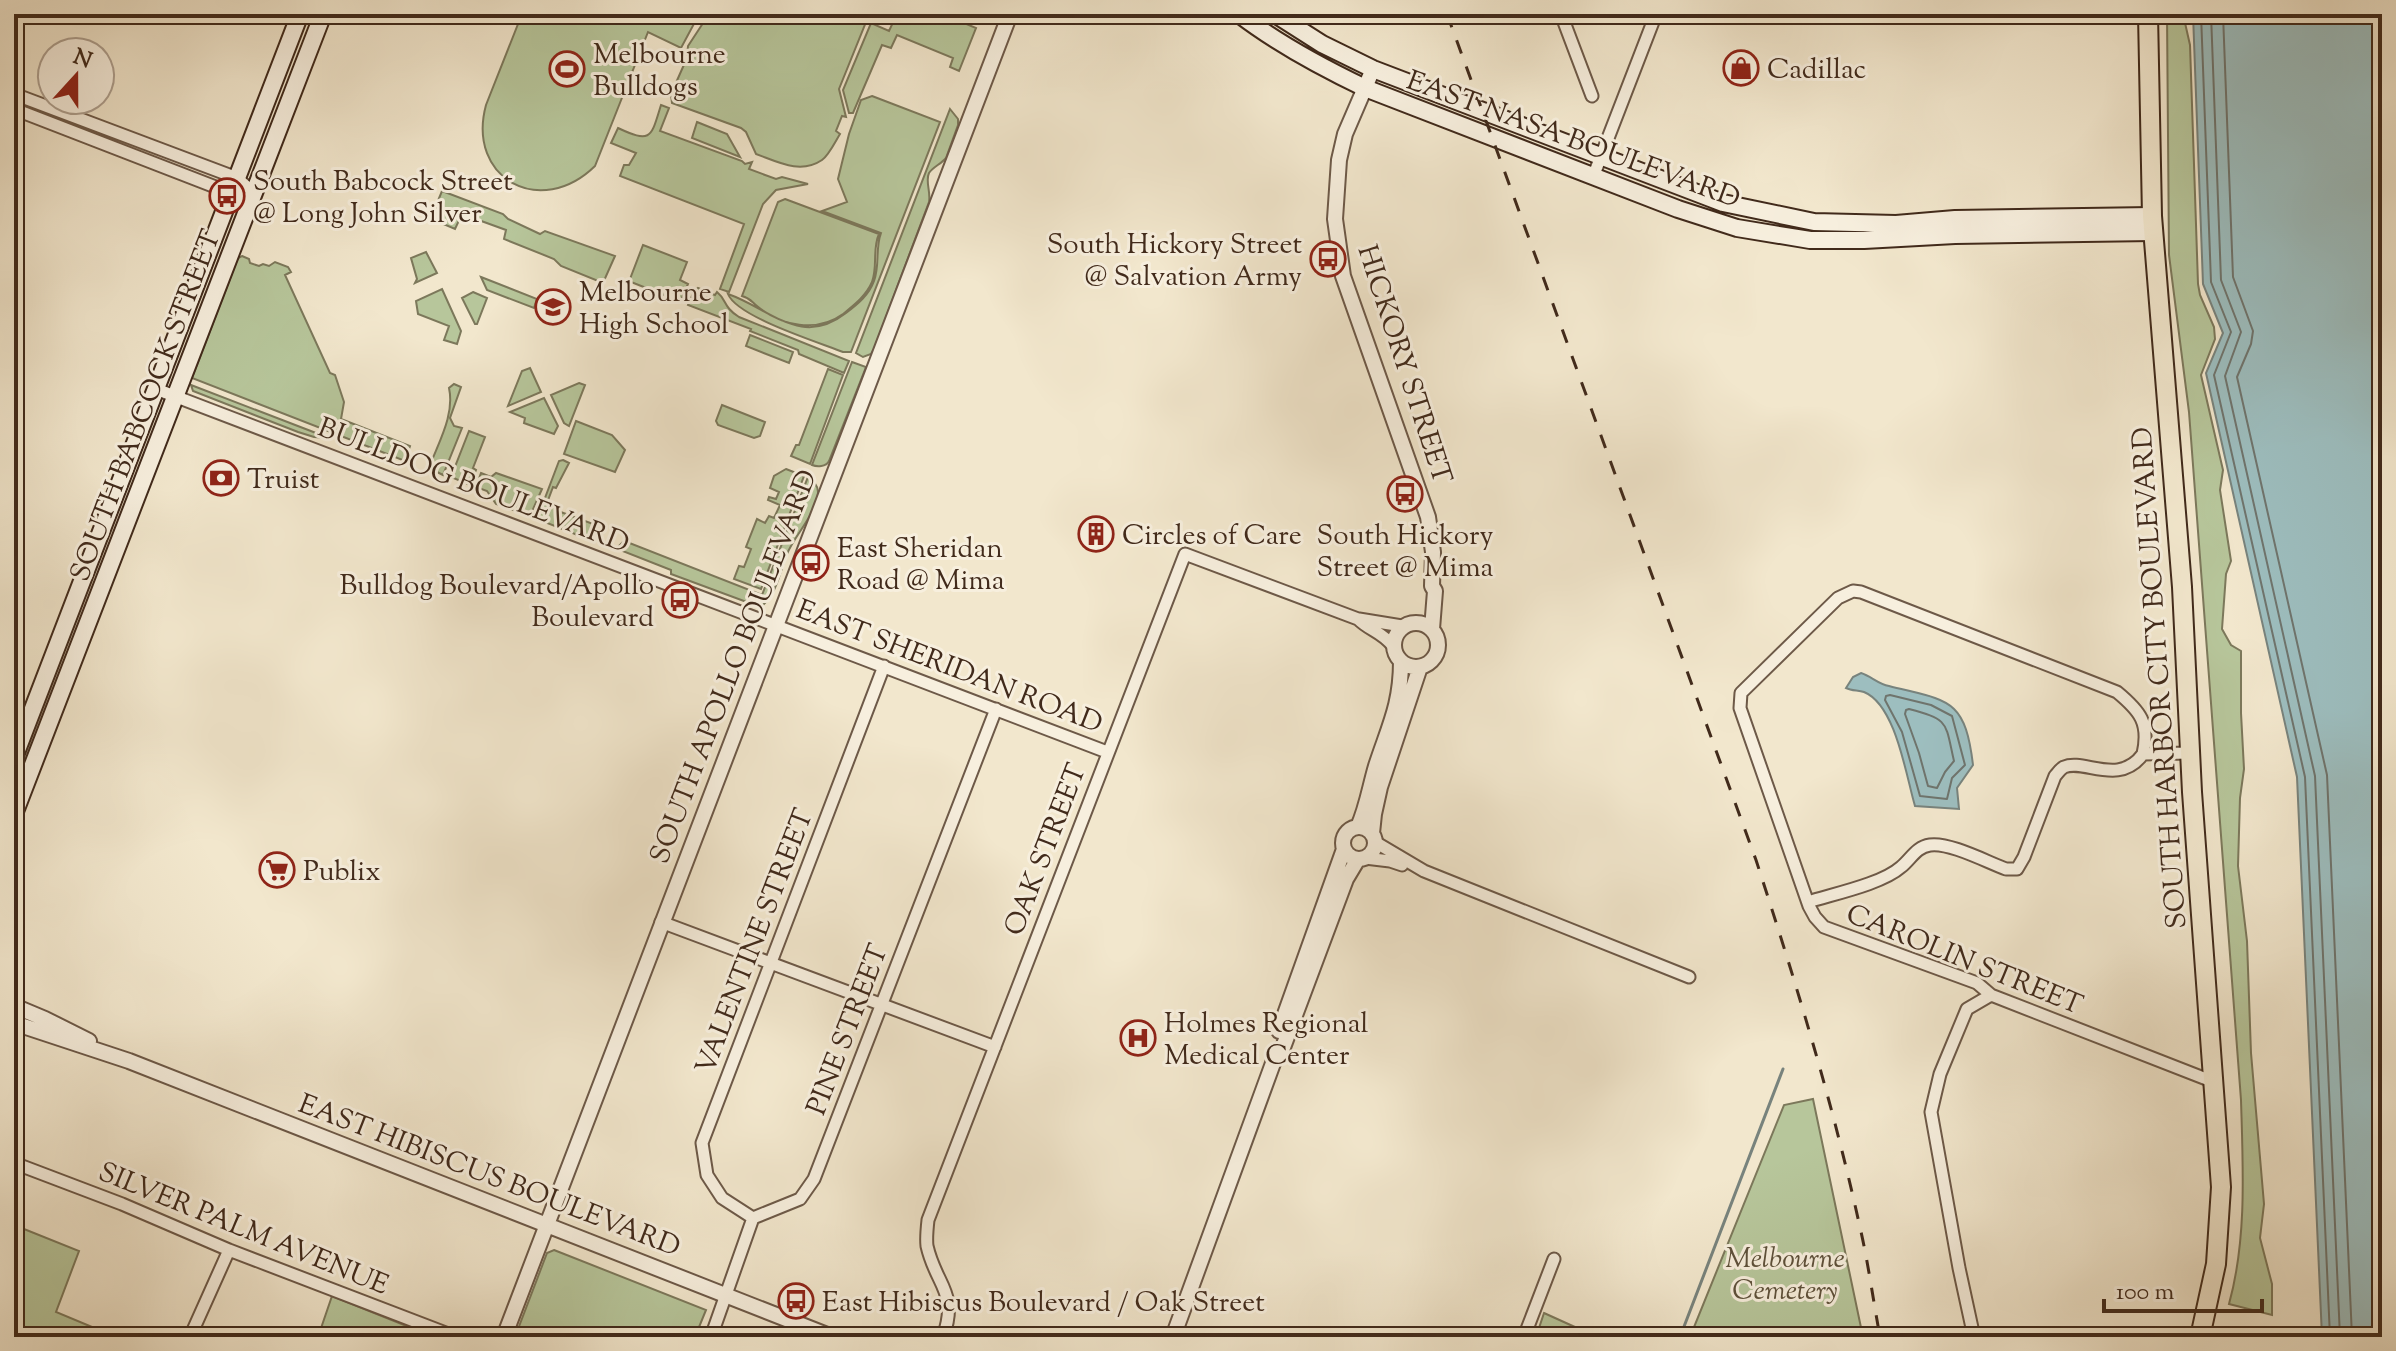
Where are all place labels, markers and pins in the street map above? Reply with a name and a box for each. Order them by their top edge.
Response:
place label: Melbourne Bulldogs [593,36,726,108]
shop icon: Cadillac [1722,49,1760,87]
sports icon: Melbourne Bulldogs [548,50,586,88]
place label: Cadillac [1767,51,1866,91]
place label: South Babcock Street @ Long John Silver [253,163,513,235]
bus stop icon: South Babcock Street @ Long John Silver [208,177,246,215]
place label: South Hickory Street @ Salvation Army [1047,226,1302,298]
bus stop icon: South Hickory Street @ Salvation Army [1309,240,1347,278]
place label: Melbourne High School [579,274,729,346]
school or university icon: Melbourne High School [534,288,572,326]
bank icon: Truist [202,459,240,497]
place label: Truist [247,461,320,501]
bus stop icon: South Hickory Street @ Mima [1386,475,1424,513]
building icon: Circles of Care [1077,515,1115,553]
place label: Circles of Care [1122,517,1302,557]
place label: South Hickory Street @ Mima [1316,517,1494,589]
place label: East Sheridan Road @ Mima [837,530,1005,602]
bus stop icon: East Sheridan Road @ Mima [792,544,830,582]
place label: Bulldog Boulevard/Apollo Boulevard [339,567,654,639]
bus stop icon: Bulldog Boulevard/Apollo Boulevard [661,581,699,619]
supermarket icon: Publix [258,851,296,889]
place label: Publix [303,853,381,893]
place label: Holmes Regional Medical Center [1164,1005,1369,1077]
hospital icon: Holmes Regional Medical Center [1119,1019,1157,1057]
bus stop icon: East Hibiscus Boulevard / Oak Street [777,1282,815,1320]
place label: East Hibiscus Boulevard / Oak Street [822,1284,1265,1324]

